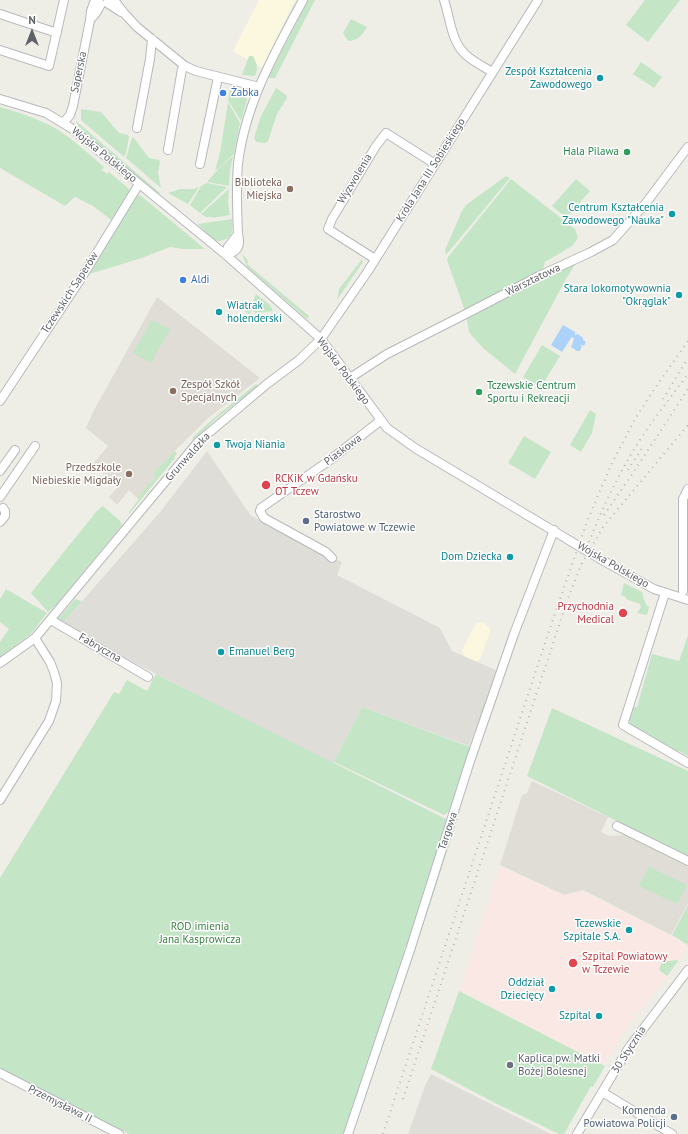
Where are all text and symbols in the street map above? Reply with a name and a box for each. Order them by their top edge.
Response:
north arrow [12,12,52,52]
text: N [28,13,36,27]
street label: Saperska [68,50,90,94]
place label: Zespół Kształcenia Zawodowego [505,65,592,91]
marker: Zespół Kształcenia Zawodowego [595,73,605,83]
place label: Żabka [231,86,259,100]
marker: Żabka [218,88,228,98]
street label: Króla Jana III Sobieskiego [394,116,468,224]
street label: Wojska Polskiego [68,124,140,186]
place label: Hala Pilawa [563,145,619,159]
marker: Hala Pilawa [622,147,632,157]
street label: Wyzwolenia [335,152,375,206]
place label: Biblioteka Miejska [235,176,282,202]
marker: Biblioteka Miejska [285,184,295,194]
place label: Centrum Kształcenia Zawodowego "Nauka" [562,201,664,227]
marker: Centrum Kształcenia Zawodowego "Nauka" [667,209,677,219]
street label: Tczewskich Saperów [39,250,101,336]
street label: Warsztatowa [503,261,563,299]
place label: Aldi [191,273,210,287]
marker: Aldi [178,275,188,285]
place label: Stara lokomotywownia "Okrąglak" [564,282,671,308]
marker: Stara lokomotywownia "Okrąglak" [674,290,684,300]
place label: Wiatrak holenderski [227,299,282,325]
marker: Wiatrak holenderski [214,307,224,317]
street label: Wojska Polskiego [313,335,373,407]
place label: Zespół Szkół Specjalnych [181,378,240,404]
place label: Tczewskie Centrum Sportu i Rekreacji [487,379,576,405]
marker: Zespół Szkół Specjalnych [168,386,178,396]
marker: Tczewskie Centrum Sportu i Rekreacji [474,387,484,397]
street label: Grunwaldzka [163,430,213,484]
street label: Piaskowa [322,432,364,468]
place label: Twoja Niania [225,438,285,452]
marker: Twoja Niania [212,440,222,450]
place label: Przedszkole Niebieskie Migdały [32,461,121,487]
marker: Przedszkole Niebieskie Migdały [124,469,134,479]
place label: RCKiK w Gdańsku OT Tczew [275,472,358,498]
marker: RCKiK w Gdańsku OT Tczew [260,479,272,491]
place label: Starostwo Powiatowe w Tczewie [314,508,415,534]
marker: Starostwo Powiatowe w Tczewie [301,516,311,526]
street label: Wojska Polskiego [575,539,651,591]
place label: Dom Dziecka [441,550,502,564]
marker: Dom Dziecka [505,552,515,562]
place label: Przychodnia Medical [557,600,614,626]
marker: Przychodnia Medical [617,607,629,619]
street label: Fabryczna [76,631,124,665]
place label: Emanuel Berg [229,645,295,659]
marker: Emanuel Berg [216,647,226,657]
street label: Targowa [436,810,460,852]
place label: Tczewskie Szpitale S.A. [563,917,621,943]
park label: ROD imienia Jana Kasprowicza [159,920,241,946]
marker: Tczewskie Szpitale S.A. [624,925,634,935]
place label: Szpital Powiatowy w Tczewie [582,950,668,976]
marker: Szpital Powiatowy w Tczewie [567,957,579,969]
place label: Oddział Dziecięcy [500,976,544,1002]
marker: Oddział Dziecięcy [547,984,557,994]
place label: Szpital [559,1009,591,1023]
marker: Szpital [594,1011,604,1021]
street label: 30 Stycznia [609,1024,649,1076]
place label: Kaplica pw. Matki Bożej Bolesnej [518,1052,600,1078]
marker: Kaplica pw. Matki Bożej Bolesnej [505,1060,515,1070]
street label: Przemysława II [26,1082,94,1126]
place label: Komenda Powiatowa Policji [583,1104,666,1130]
marker: Komenda Powiatowa Policji [669,1112,679,1122]

